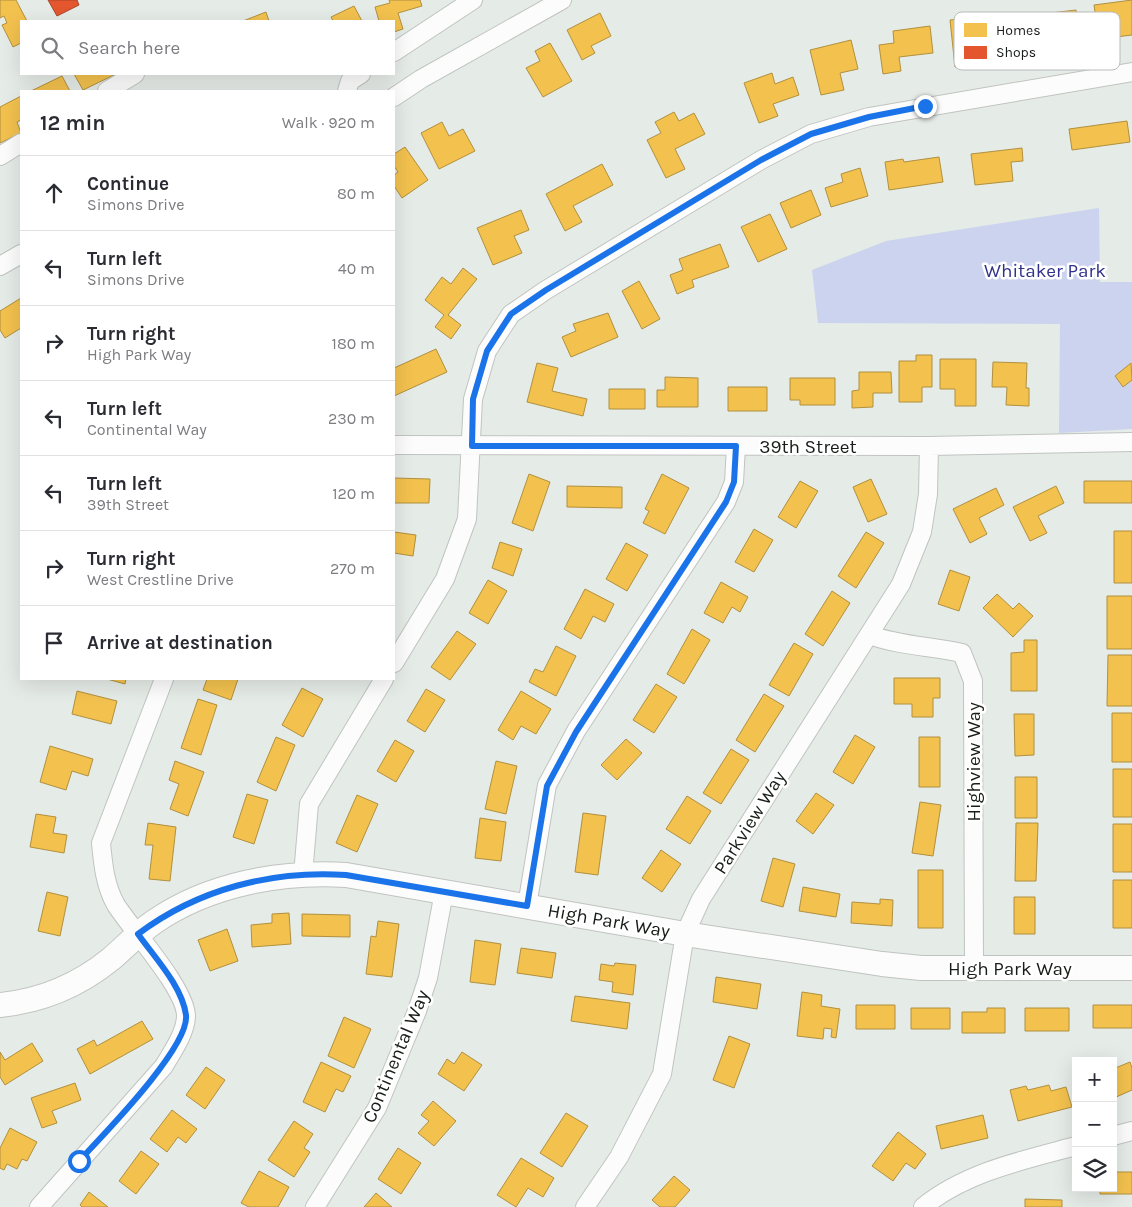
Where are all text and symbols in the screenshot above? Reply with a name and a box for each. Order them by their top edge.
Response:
legend [954,12,1120,70]
search box [20,20,395,75]
text: Homes [996,22,1041,39]
icon: search [38,34,66,62]
text: Search here [78,37,180,59]
text: Shops [996,44,1036,61]
route end [914,95,937,118]
text: 12 min [40,111,105,135]
text: Walk · 920 m [282,113,375,132]
text: Continue [87,173,169,195]
icon: ahead [40,179,68,207]
text: 80 m [337,184,375,203]
text: Simons Drive [87,195,184,214]
text: Turn left [87,248,162,270]
icon: left [40,254,68,282]
text: 40 m [338,259,375,278]
park label: Whitaker Park [984,260,1106,282]
text: Simons Drive [87,270,184,289]
text: Turn right [87,323,176,345]
icon: right [40,329,68,357]
text: 180 m [332,334,375,353]
text: High Park Way [87,345,191,364]
text: Turn left [87,398,162,420]
icon: left [40,404,68,432]
text: 230 m [328,409,375,428]
text: Continental Way [87,420,207,439]
street label: 39th Street [759,436,857,458]
text: Turn left [87,473,162,495]
icon: left [40,479,68,507]
text: 120 m [332,484,375,503]
text: 39th Street [87,495,169,514]
text: Turn right [87,548,176,570]
icon: right [40,554,68,582]
text: 270 m [330,559,375,578]
text: West Crestline Drive [87,570,234,589]
icon: arrive [40,629,68,657]
text: Arrive at destination [87,632,273,654]
street label: Highview Way [963,702,985,822]
street label: Parkview Way [709,767,790,878]
street label: High Park Way [546,899,672,943]
street label: High Park Way [948,958,1072,980]
street label: Continental Way [358,987,434,1126]
map controls [1072,1057,1117,1192]
button: + [1072,1057,1117,1102]
button: − [1072,1102,1117,1147]
button: layers [1072,1147,1117,1192]
route start [68,1150,91,1173]

